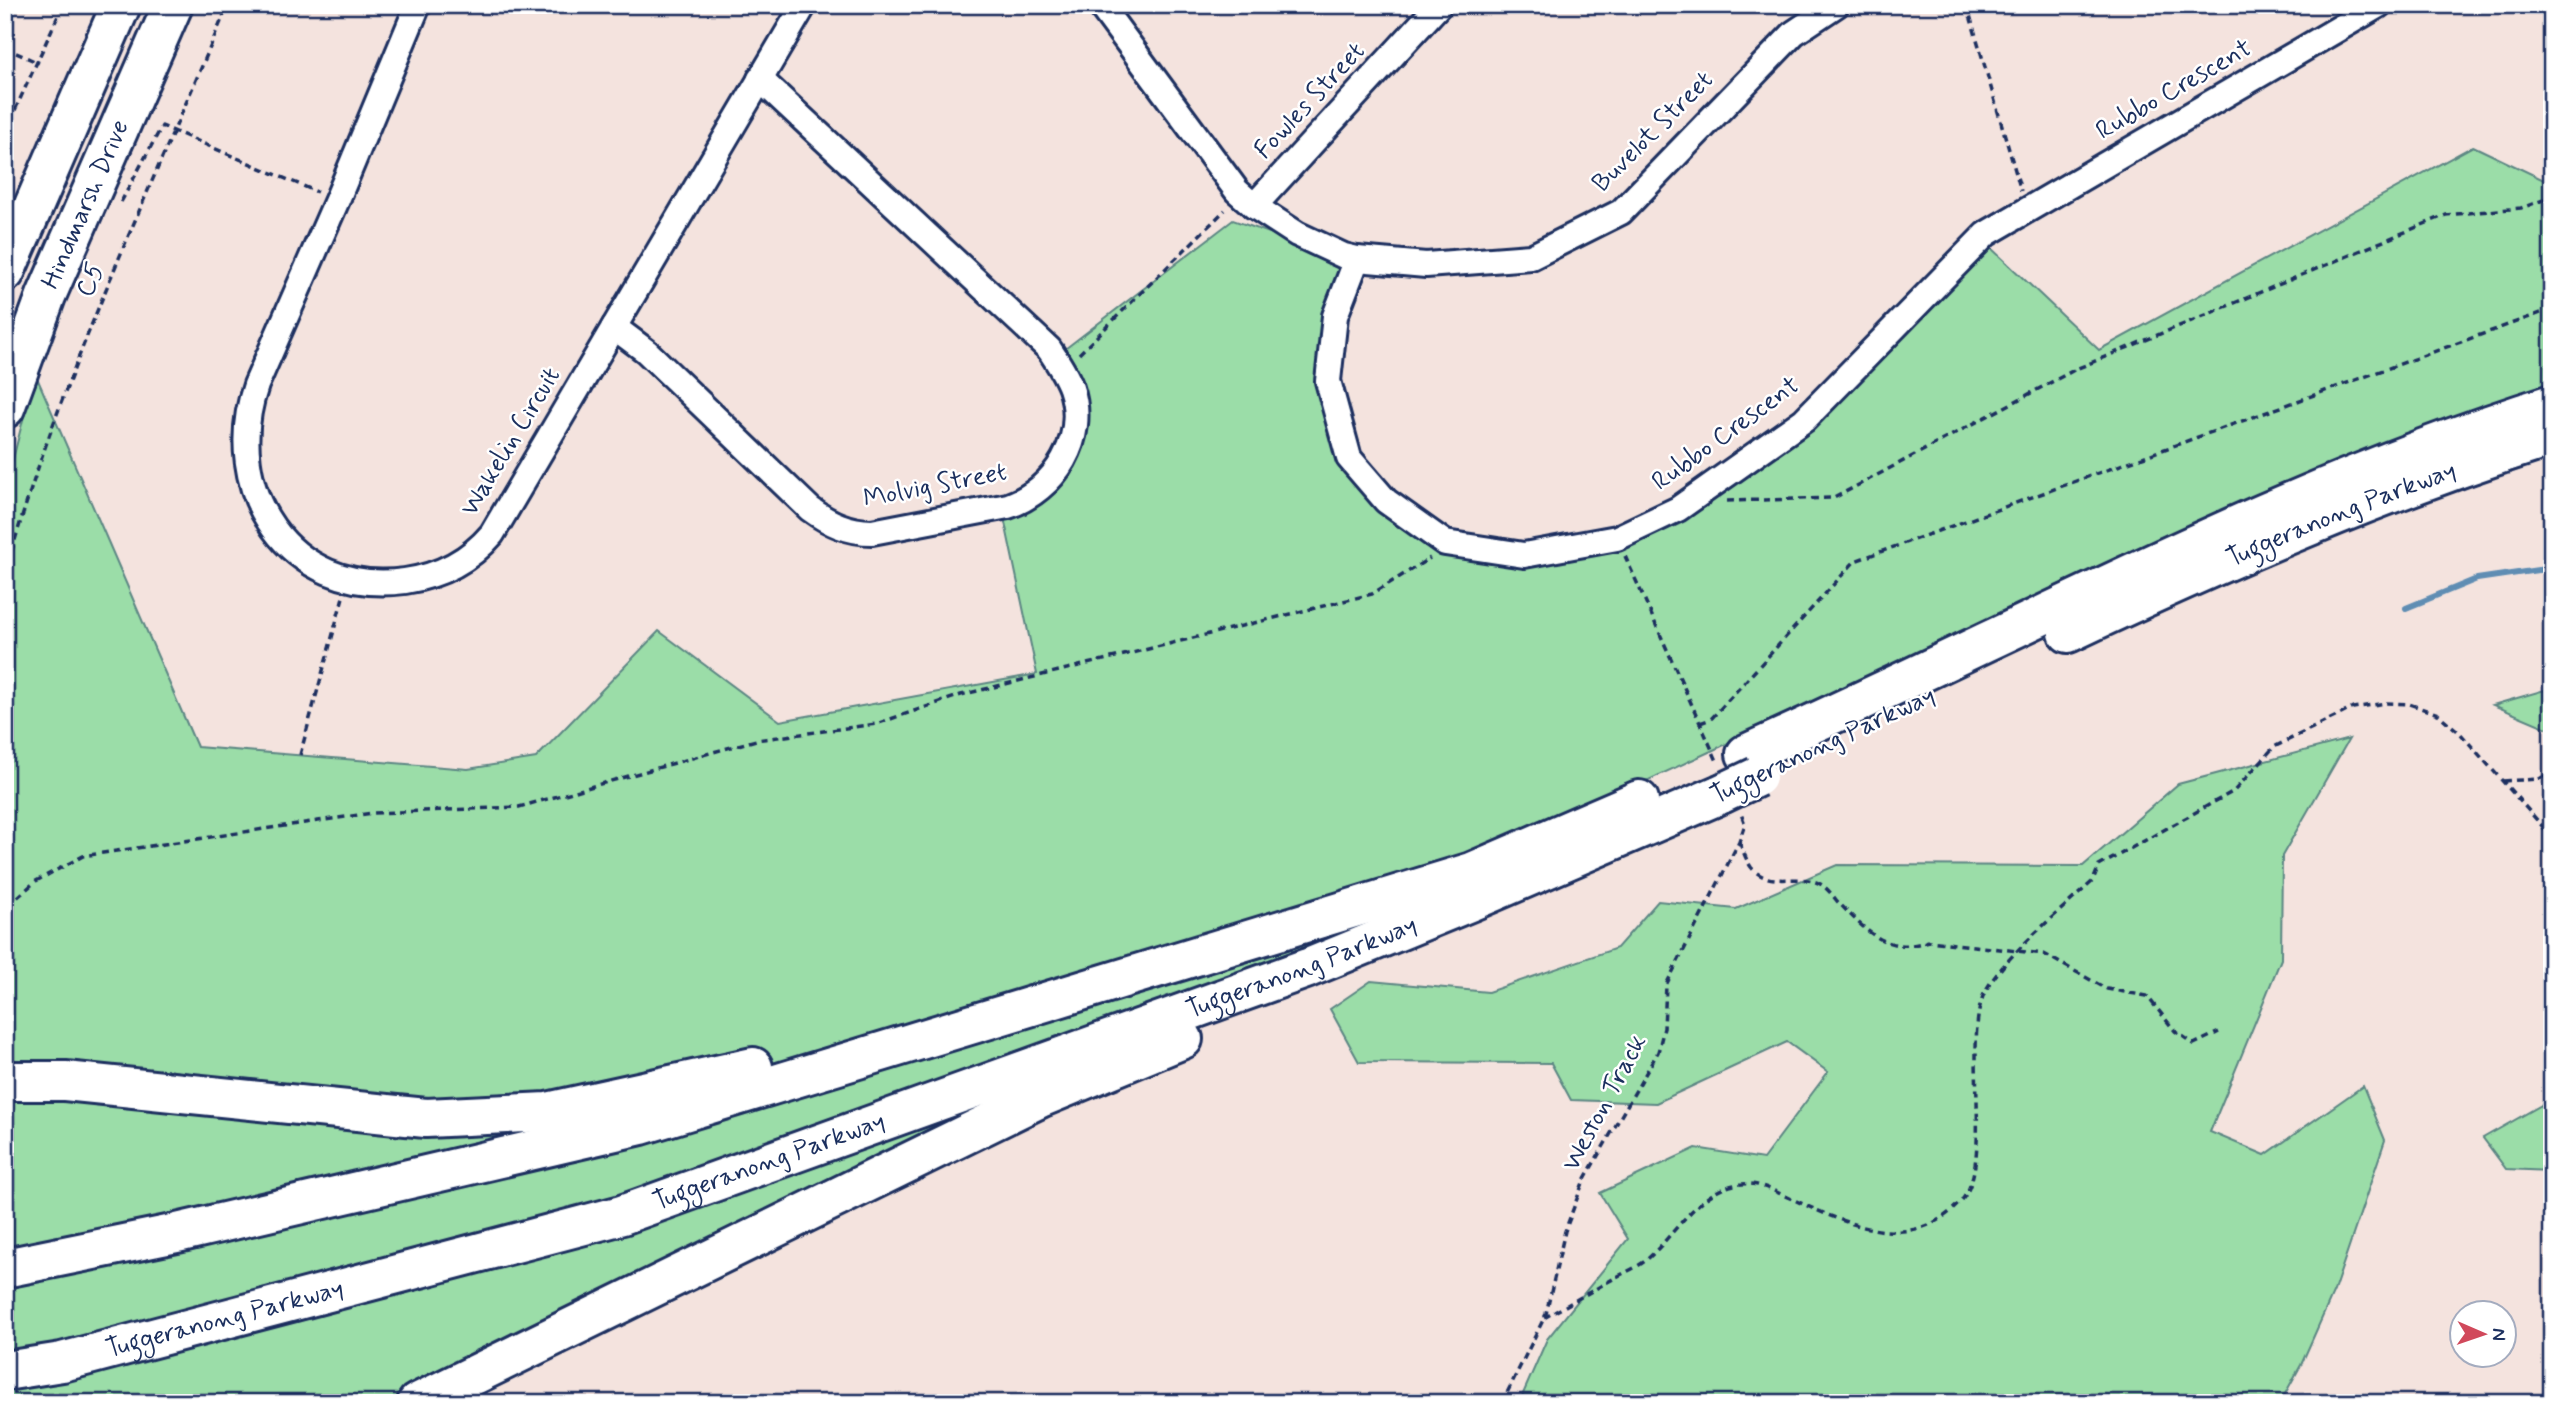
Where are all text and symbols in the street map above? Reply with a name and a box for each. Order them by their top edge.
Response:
street label: Rubbo Crescent [2090,32,2258,148]
street label: Fowles Street [1247,35,1373,167]
street label: Buvelot Street [1585,64,1721,200]
street label: Hindmarsh Drive [34,115,138,294]
street label: C5 [69,258,113,302]
street label: Wakelin Circuit [453,361,569,523]
street label: Rubbo Crescent [1645,369,1807,499]
street label: Tuggeranong Parkway [2221,454,2461,576]
street label: Molvig Street [860,455,1010,517]
street label: Tuggeranong Parkway [1705,679,1942,816]
street label: Tuggeranong Parkway [1182,908,1422,1027]
street label: Weston Track [1555,1028,1655,1177]
street label: Tuggeranong Parkway [648,1105,890,1219]
street label: Tuggeranong Parkway [102,1272,347,1367]
north arrow [2448,1300,2518,1370]
text: N [2486,1328,2511,1341]

